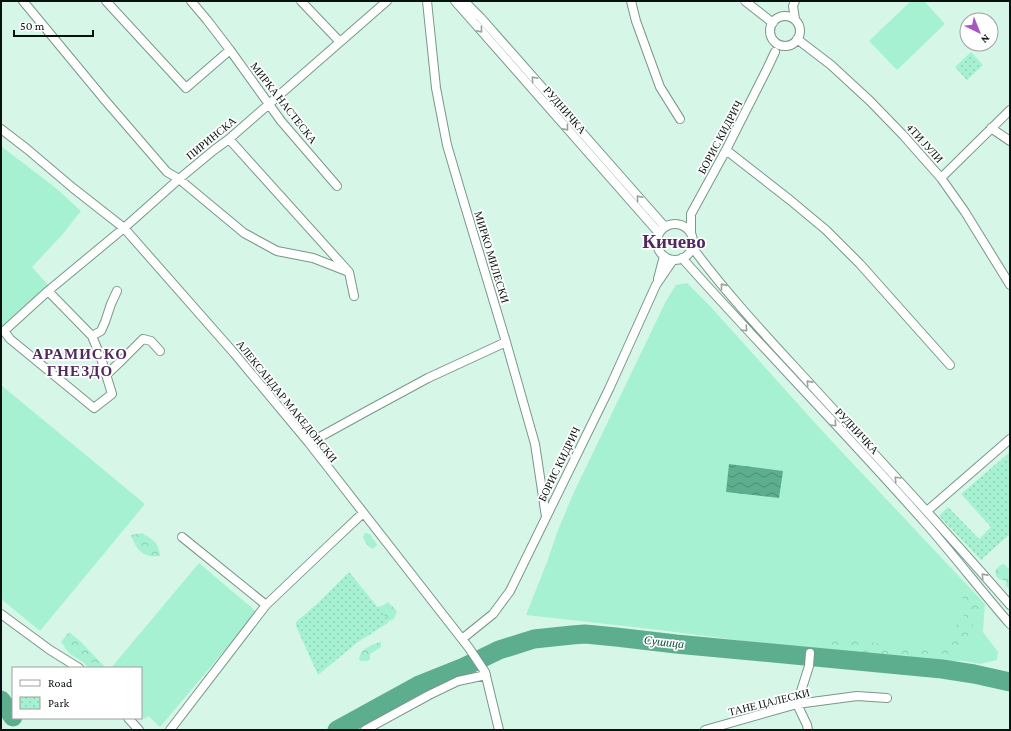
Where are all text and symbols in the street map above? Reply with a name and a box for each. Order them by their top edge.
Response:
scale bar [14,12,93,38]
north arrow [959,12,999,52]
text: 50 m [20,19,45,33]
one-way arrow [476,25,483,33]
text: N [979,32,993,47]
street label: МИРКА НАСТЕСКА [249,60,320,146]
one-way arrow [532,76,539,84]
street label: РУДНИЧКА [541,84,589,136]
street label: БОРИС КИДРИЧ [696,98,744,176]
street label: ПИРИНСКА [184,114,238,162]
street label: 4ТИ ЈУЛИ [904,121,946,165]
one-way arrow [562,123,569,131]
one-way arrow [636,195,643,202]
street label: МИРКО МИЛЕСКИ [472,210,512,304]
district label: Кичево [642,231,706,252]
one-way arrow [720,284,727,291]
one-way arrow [741,324,748,332]
street label: АЛЕКСАНДАР МАКЕДОНСКИ [234,338,340,464]
district label: АРАМИСКО ГНЕЗДО [32,346,128,379]
one-way arrow [807,380,814,388]
street label: РУДНИЧКА [833,406,881,456]
one-way arrow [830,419,837,427]
street label: БОРИС КИДРИЧ [536,425,582,503]
one-way arrow [894,476,902,484]
one-way arrow [981,573,989,581]
water label: Сушица [643,633,685,651]
legend [12,667,142,719]
text: Road [48,676,73,690]
street label: ТАНЕ ЦАЛЕСКИ [727,686,811,718]
text: Park [48,696,70,710]

